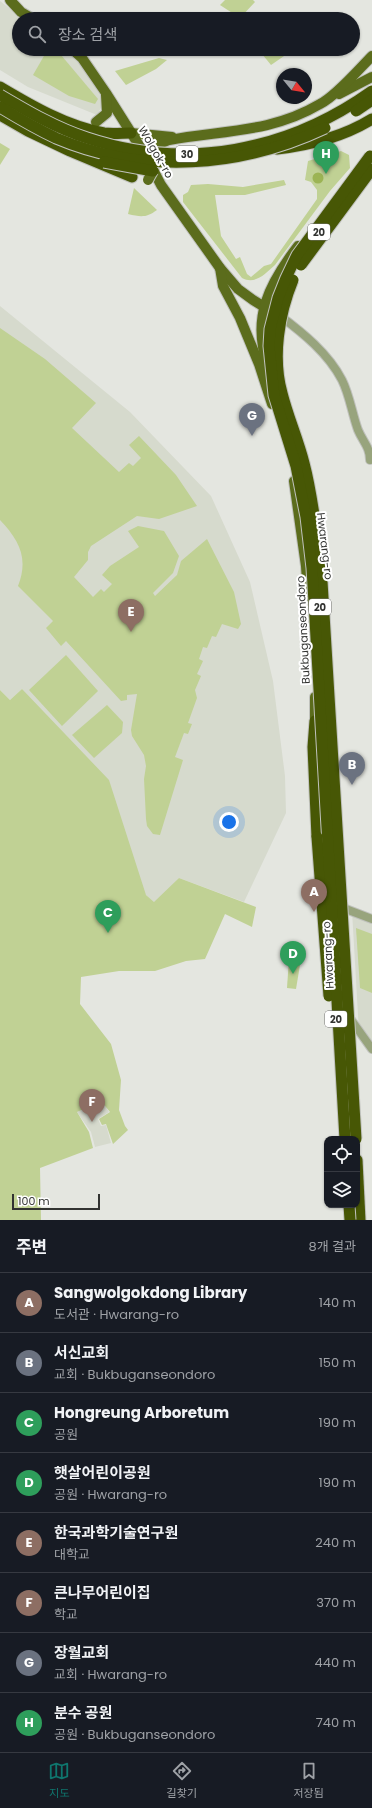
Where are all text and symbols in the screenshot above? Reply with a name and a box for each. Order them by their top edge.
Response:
search box [12,12,360,56]
icon: search [26,23,48,45]
text: 장소 검색 [58,24,117,45]
north arrow [276,68,312,104]
street label: Wolgok-ro [135,123,177,181]
pin: H [313,141,339,174]
road number: 30 [176,146,198,162]
road number: 20 [308,224,330,240]
pin: G [239,403,265,436]
street label: Hwarang-ro [313,512,337,580]
street label: Bukbuganseondoro [292,576,314,684]
pin: E [118,599,144,632]
road number: 20 [309,599,331,615]
pin: B [339,752,365,785]
your location [219,812,239,832]
pin: A [301,879,327,912]
pin: C [95,900,121,933]
street label: Hwarang-ro [318,921,338,989]
pin: D [280,941,306,974]
road number: 20 [325,1011,347,1027]
pin: F [79,1089,105,1122]
map controls [324,1136,360,1208]
button: locate [324,1136,360,1172]
button: layers [324,1172,360,1208]
scale bar [12,1192,100,1211]
text: 100 m [18,1193,50,1209]
text: 주변 [16,1235,47,1259]
text: 8개 결과 [308,1237,356,1256]
text: Sangwolgokdong Library [54,1282,247,1303]
text: A [24,1293,34,1312]
text: 140 m [319,1293,356,1312]
text: 도서관 · Hwarang-ro [54,1305,179,1324]
text: 서신교회 [54,1342,109,1363]
text: B [25,1353,33,1372]
text: 150 m [319,1353,356,1372]
text: 교회 · Bukbuganseondoro [54,1365,215,1384]
text: Hongreung Arboretum [54,1402,229,1423]
text: C [24,1413,34,1432]
text: 190 m [319,1413,356,1432]
text: 공원 [54,1425,78,1444]
text: 햇살어린이공원 [54,1462,151,1483]
text: D [24,1473,34,1492]
text: 190 m [319,1473,356,1492]
text: 공원 · Hwarang-ro [54,1485,167,1504]
text: 한국과학기술연구원 [54,1522,178,1543]
text: E [25,1533,33,1552]
text: 240 m [315,1533,356,1552]
text: 대학교 [54,1545,90,1564]
text: 큰나무어린이집 [54,1582,151,1603]
text: F [25,1593,33,1612]
text: 370 m [316,1593,356,1612]
text: 학교 [54,1605,78,1624]
text: 장월교회 [54,1642,109,1663]
text: G [24,1653,34,1672]
text: 440 m [315,1653,356,1672]
text: 교회 · Hwarang-ro [54,1665,167,1684]
text: 분수 공원 [54,1702,112,1723]
text: H [24,1713,34,1732]
text: 740 m [316,1713,356,1732]
text: 공원 · Bukbuganseondoro [54,1725,215,1744]
tab: 지도 [48,1760,70,1802]
tab: 길찾기 [167,1760,197,1802]
tab: 저장됨 [293,1760,324,1802]

